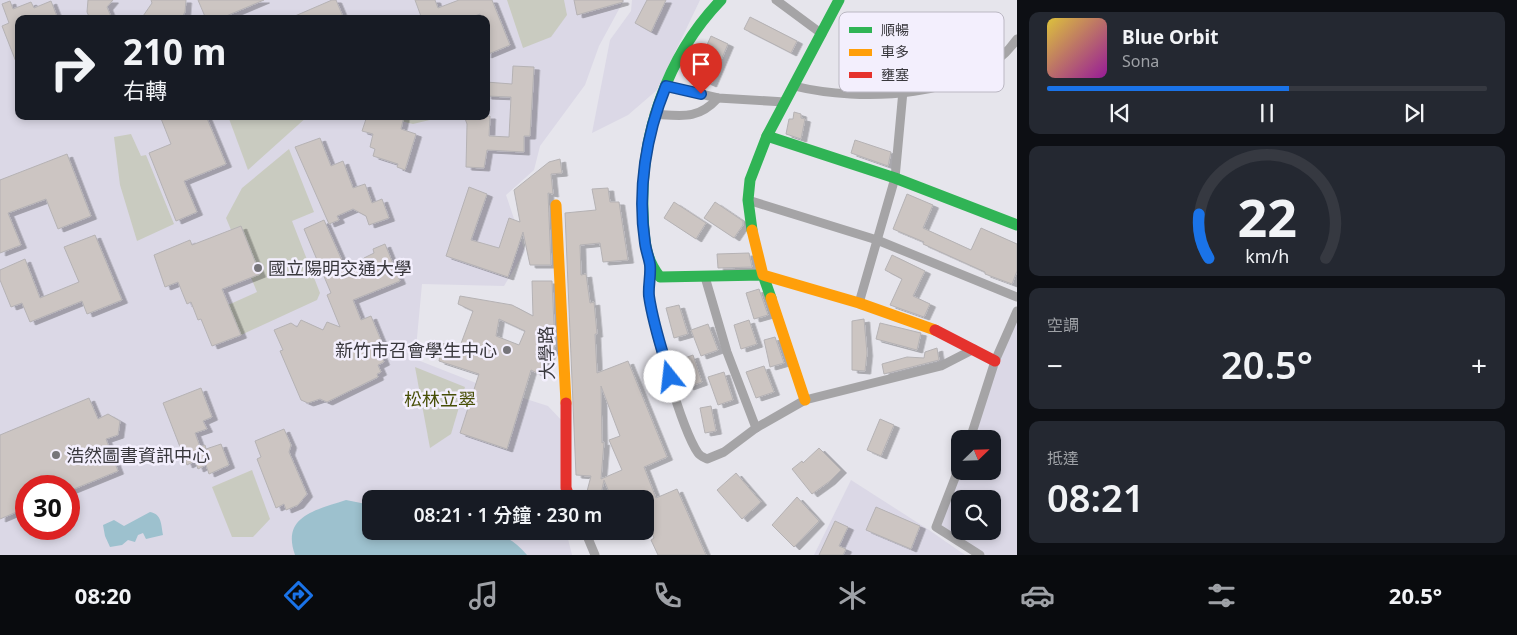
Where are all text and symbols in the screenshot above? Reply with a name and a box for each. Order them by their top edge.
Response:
legend [839,12,1004,92]
text: 順暢 [881,20,909,39]
text: Blue Orbit [1122,24,1218,50]
text: 210 m [123,28,226,75]
icon: right [40,35,105,100]
text: 車多 [881,42,909,61]
pin [680,43,722,94]
icon: arrive [687,50,715,78]
text: Sona [1122,50,1159,72]
text: 壅塞 [881,65,909,84]
text: 右轉 [123,75,167,105]
icon: previous [1106,99,1134,127]
icon: pause [1253,99,1281,127]
icon: next [1400,99,1428,127]
text: 22 [1237,181,1297,252]
text: km/h [1245,244,1289,268]
place label: 國立陽明交通大學 [268,256,412,280]
marker: 國立陽明交通大學 [252,262,264,274]
text: 空調 [1047,314,1079,336]
street label: 大學路 [533,326,559,380]
place label: 新竹市召會學生中心 [335,338,497,362]
text: 20.5° [1221,338,1313,390]
marker: 新竹市召會學生中心 [501,344,513,356]
text: − [1047,346,1063,384]
text: + [1471,346,1487,384]
position arrow [643,350,695,402]
park label: 松林立翠 [404,387,476,411]
north arrow [951,430,1001,480]
map controls [951,430,1001,540]
place label: 浩然圖書資訊中心 [66,443,210,467]
text: 抵達 [1047,447,1079,469]
marker: 浩然圖書資訊中心 [50,449,62,461]
text: 08:21 [1047,471,1144,523]
speed limit sign: 30 [15,475,80,540]
button: search [951,490,1001,540]
text: 08:21 · 1 分鐘 · 230 m [414,502,602,528]
icon: directions [281,578,316,613]
icon: music [466,578,501,613]
icon: phone [650,578,685,613]
icon: climate [835,578,870,613]
icon: car [1020,578,1055,613]
icon: filters [1204,578,1239,613]
text: 08:20 [75,580,131,610]
text: 20.5° [1389,580,1442,610]

